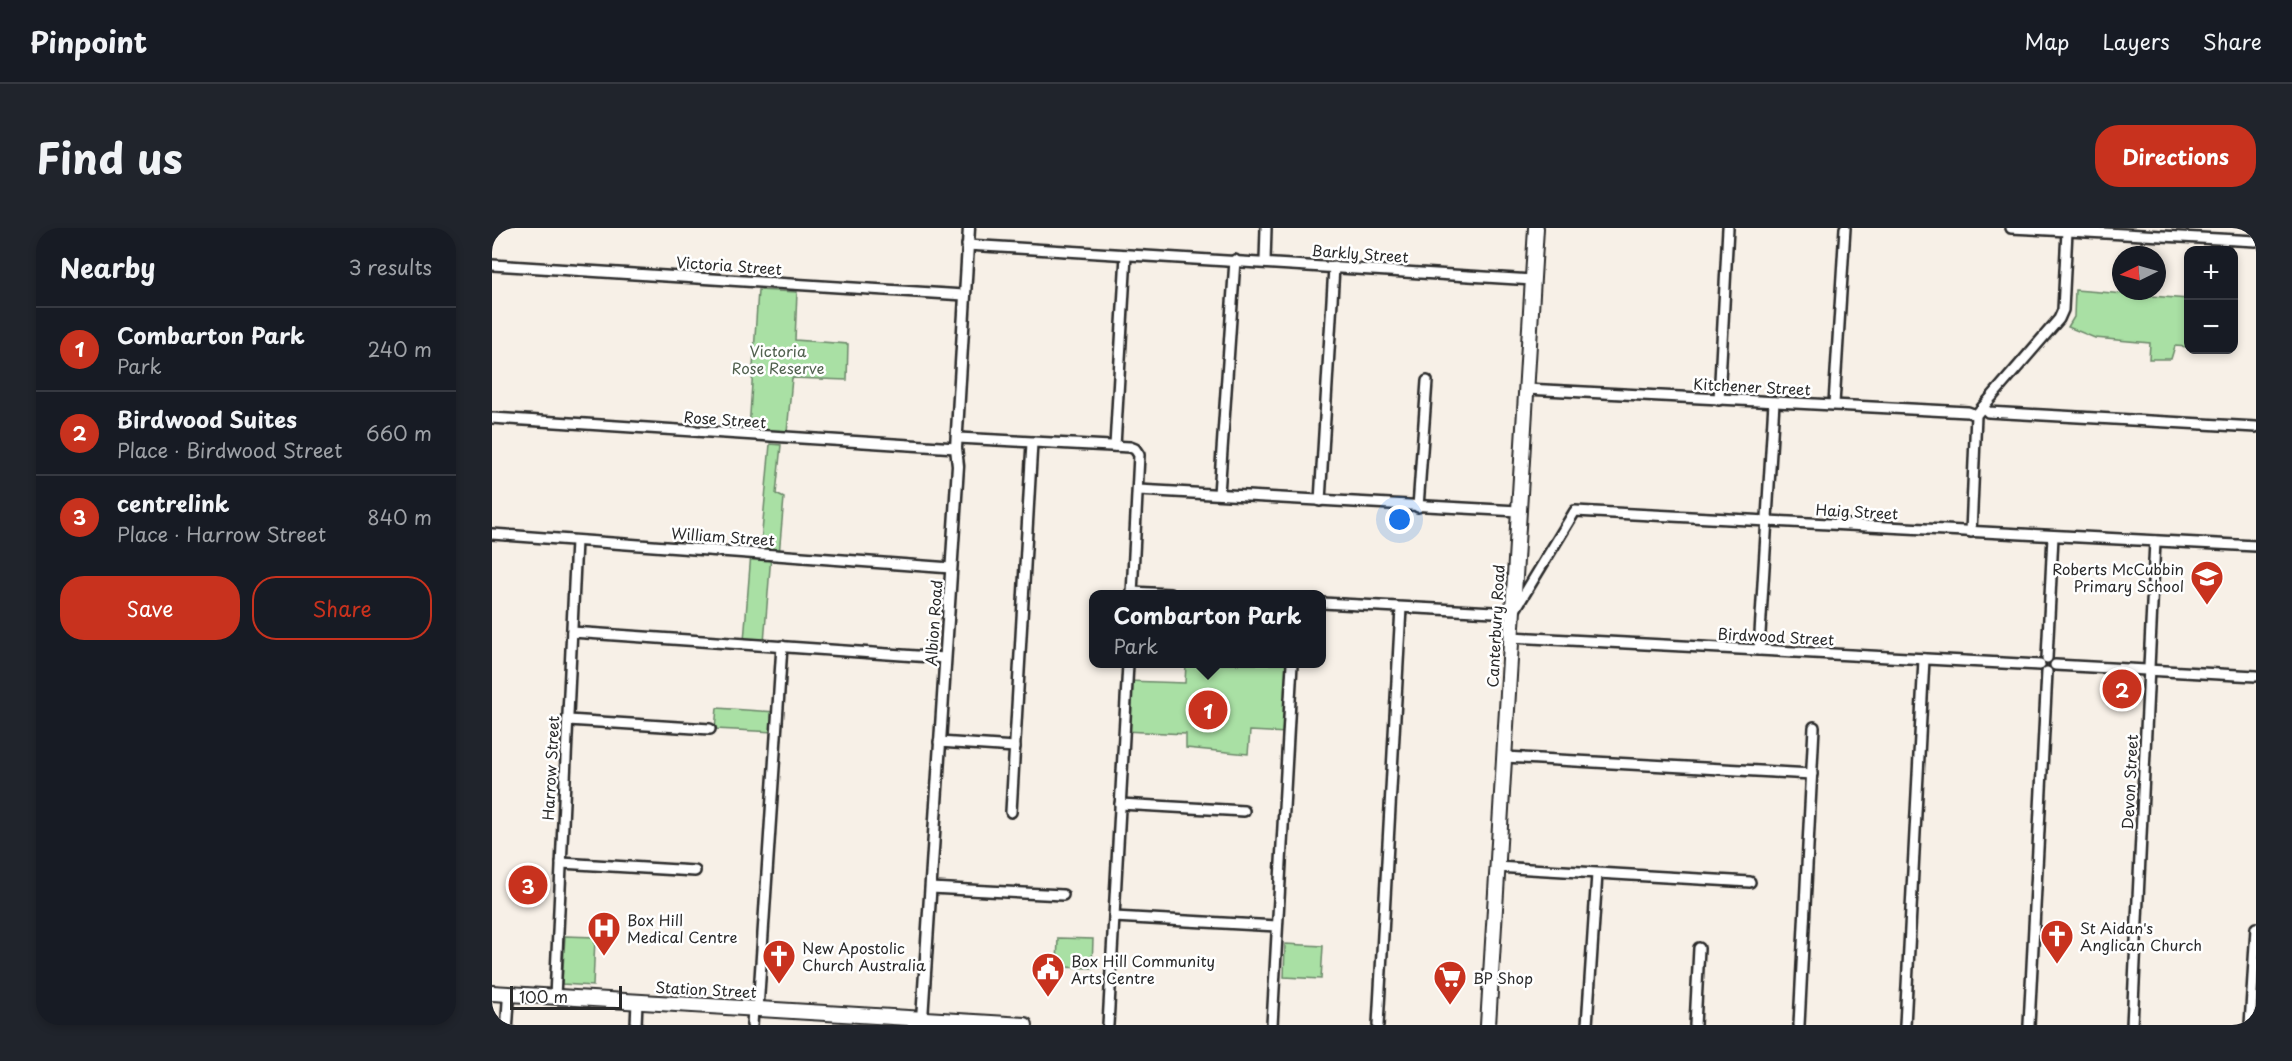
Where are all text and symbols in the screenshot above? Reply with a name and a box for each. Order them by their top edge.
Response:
text: Pinpoint [30,20,147,63]
text: Map [2025,25,2069,57]
text: Layers [2102,25,2170,57]
text: Share [2203,25,2262,57]
text: Find us [36,125,183,188]
button: Directions [2095,125,2256,187]
street label: Barkly Street [1311,238,1409,268]
north arrow [2112,246,2166,300]
map controls [2184,246,2238,354]
button: + [2184,246,2238,300]
text: Nearby [60,248,155,287]
street label: Victoria Street [675,250,783,280]
text: 3 results [349,252,432,282]
button: − [2184,300,2238,354]
text: Combarton Park [117,318,305,351]
text: 1 [75,334,84,364]
text: 240 m [367,334,432,364]
park label: Victoria Rose Reserve [732,339,824,379]
text: Park [117,351,162,381]
street label: Kitchener Street [1693,371,1811,401]
text: Birdwood Suites [117,402,297,435]
street label: Rose Street [683,405,767,433]
text: 2 [72,418,87,448]
text: 660 m [366,418,432,448]
text: Place · Birdwood Street [117,435,343,465]
text: centrelink [117,486,229,519]
street label: Haig Street [1815,497,1899,525]
text: 3 [73,502,86,532]
text: 840 m [367,502,432,532]
your location [1385,505,1414,534]
text: Place · Harrow Street [117,519,326,549]
street label: William Street [670,521,776,551]
place label: Roberts McCubbin Primary School [2052,557,2184,597]
school or university icon: Roberts McCubbin Primary School [2189,559,2225,606]
street label: Canterbury Road [1480,564,1510,688]
button: Save [60,576,240,640]
button: Share [252,576,432,640]
street label: Albion Road [919,579,947,667]
popup [1089,590,1326,668]
text: Combarton Park [1114,598,1301,631]
street label: Birdwood Street [1717,621,1835,651]
text: Park [1114,631,1158,661]
pin: 2 [2102,666,2142,712]
pin: 1 [1188,688,1228,732]
street label: Harrow Street [536,715,564,821]
street label: Devon Street [2115,734,2143,830]
pin: 3 [508,862,548,908]
place label: Box Hill Medical Centre [627,908,738,948]
hospital icon: Box Hill Medical Centre [586,910,622,957]
place label: St Aidan's Anglican Church [2080,916,2202,956]
church icon: St Aidan's Anglican Church [2039,918,2075,965]
place label: New Apostolic Church Australia [802,936,926,976]
church icon: New Apostolic Church Australia [761,938,797,985]
place label: Box Hill Community Arts Centre [1071,949,1215,989]
public building icon: Box Hill Community Arts Centre [1030,951,1066,998]
supermarket icon: BP Shop [1432,959,1468,1006]
place label: BP Shop [1473,966,1533,989]
street label: Station Street [655,975,757,1003]
scale bar [510,983,622,1010]
text: 100 m [519,984,568,1008]

